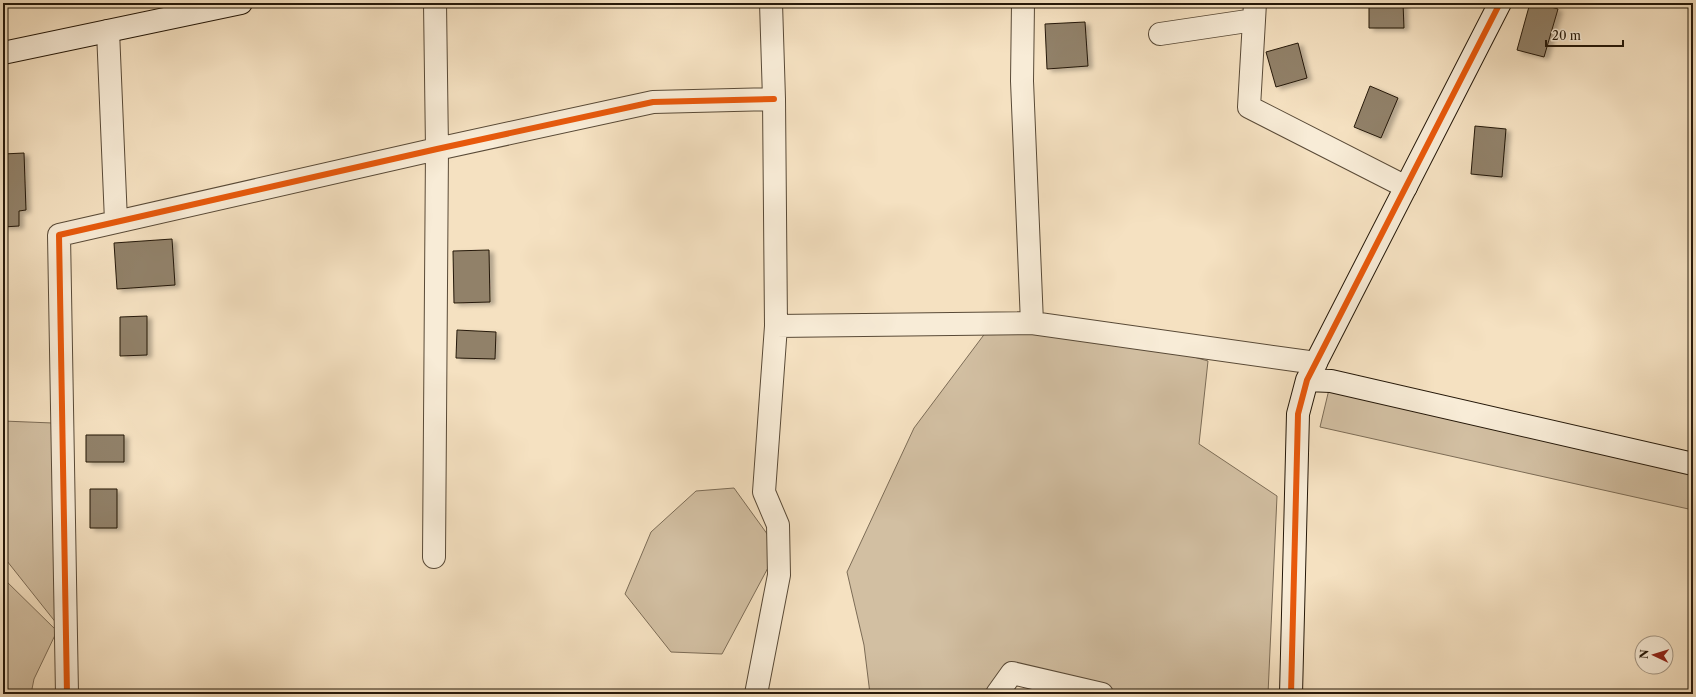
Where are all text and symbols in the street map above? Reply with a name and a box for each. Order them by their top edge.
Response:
scale bar [1546,22,1623,48]
text: 20 m [1552,28,1581,43]
north arrow [1634,635,1674,675]
text: N [1637,649,1651,660]

